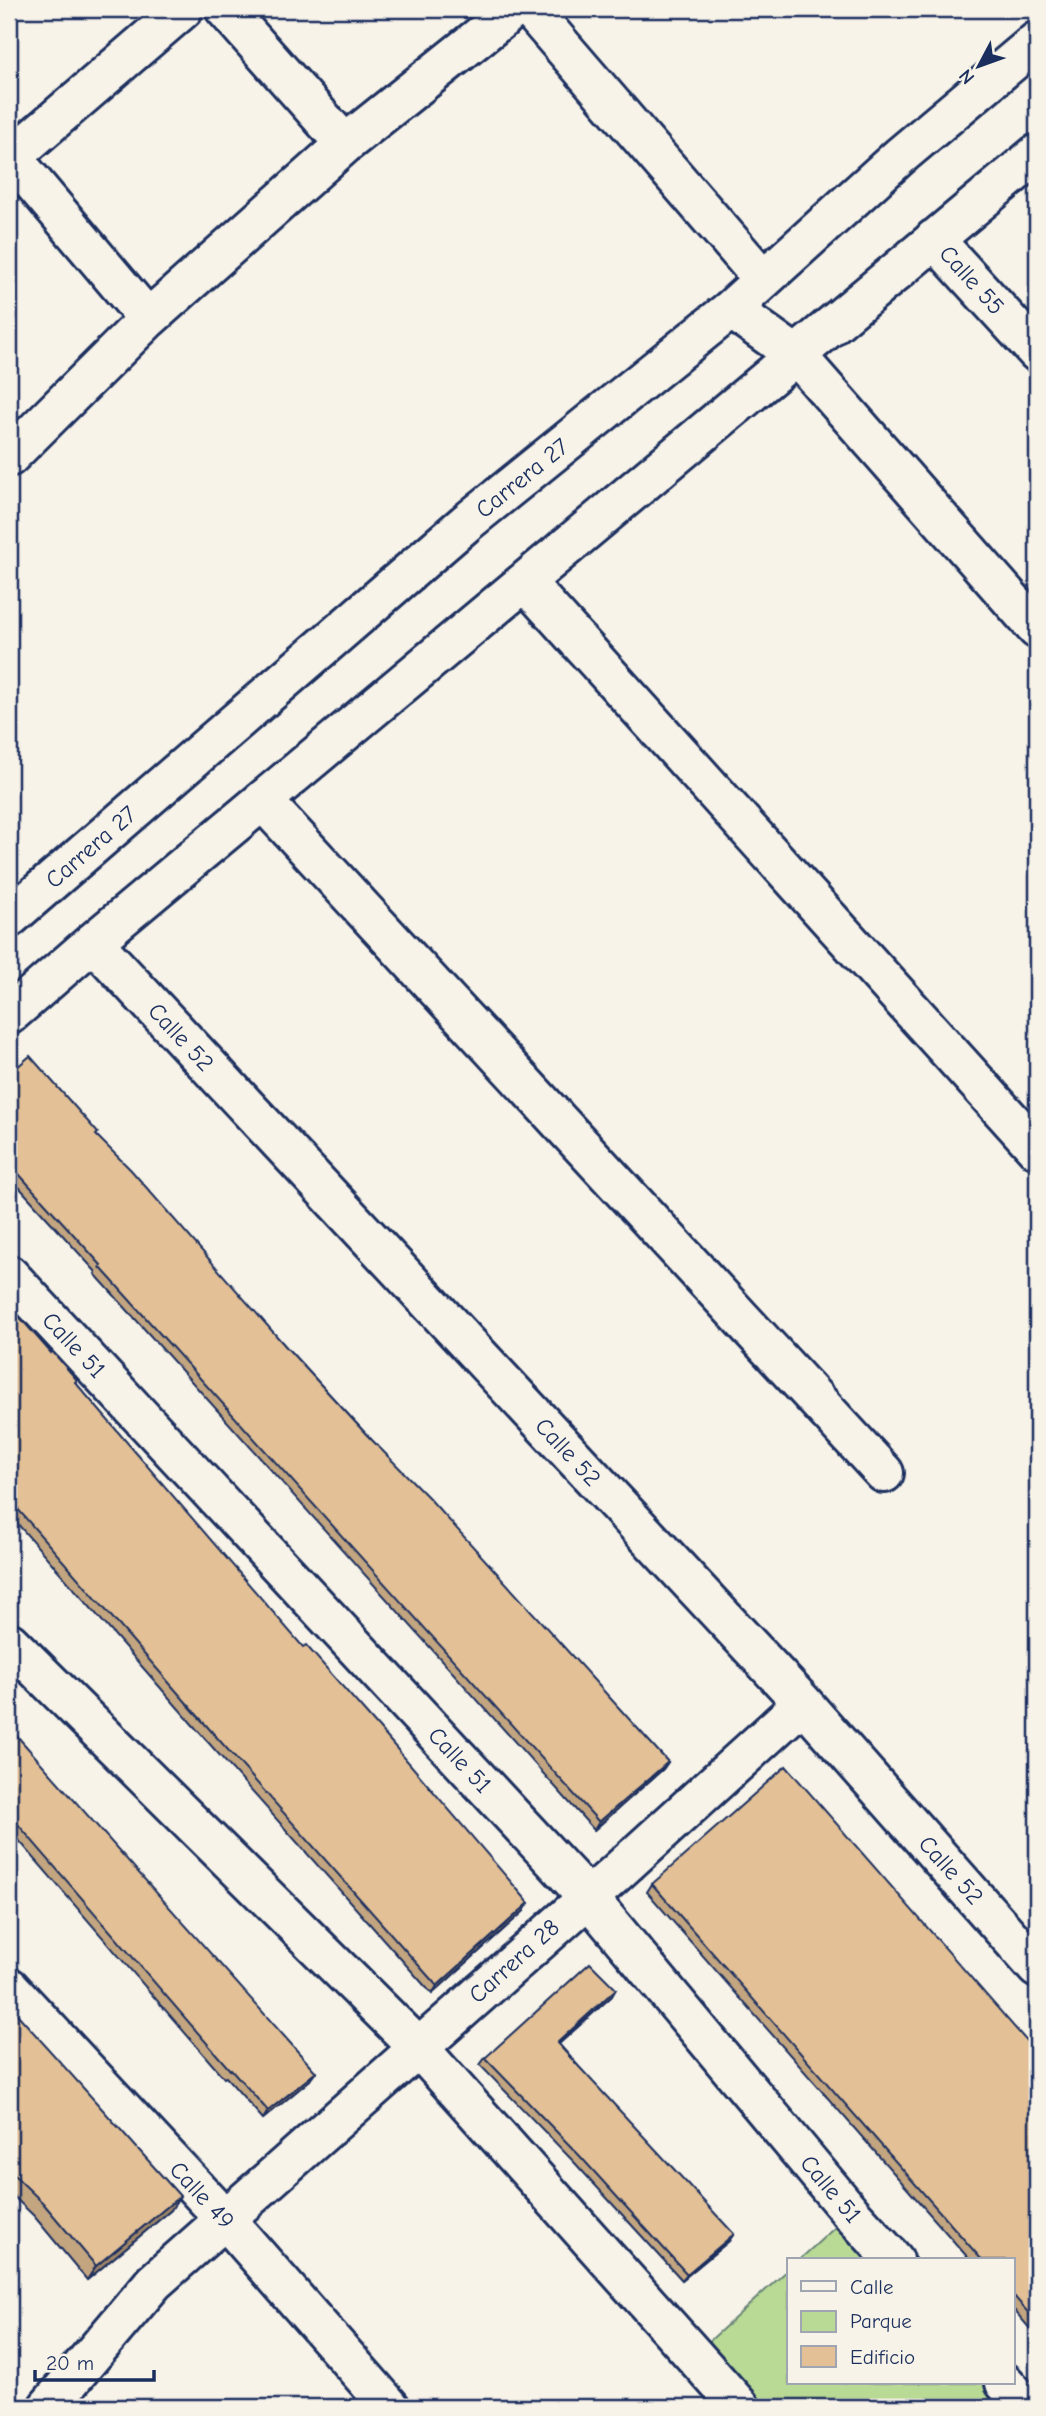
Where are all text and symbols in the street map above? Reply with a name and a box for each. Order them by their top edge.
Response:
north arrow [944,32,1014,102]
text: N [955,65,979,88]
street label: Calle 55 [934,240,1010,320]
street label: Carrera 27 [470,432,574,524]
street label: Carrera 27 [40,800,142,894]
street label: Calle 52 [142,997,220,1077]
street label: Calle 51 [36,1306,112,1384]
street label: Calle 52 [529,1412,607,1492]
street label: Calle 51 [422,1721,498,1799]
street label: Calle 52 [913,1830,989,1910]
street label: Carrera 28 [463,1913,565,2009]
street label: Calle 51 [795,2149,867,2229]
street label: Calle 49 [164,2155,240,2235]
legend [787,2258,1014,2384]
text: Calle [850,2275,893,2299]
text: Parque [850,2309,912,2333]
scale bar [35,2339,154,2383]
text: Edificio [850,2345,915,2369]
text: 20 m [46,2351,94,2375]

